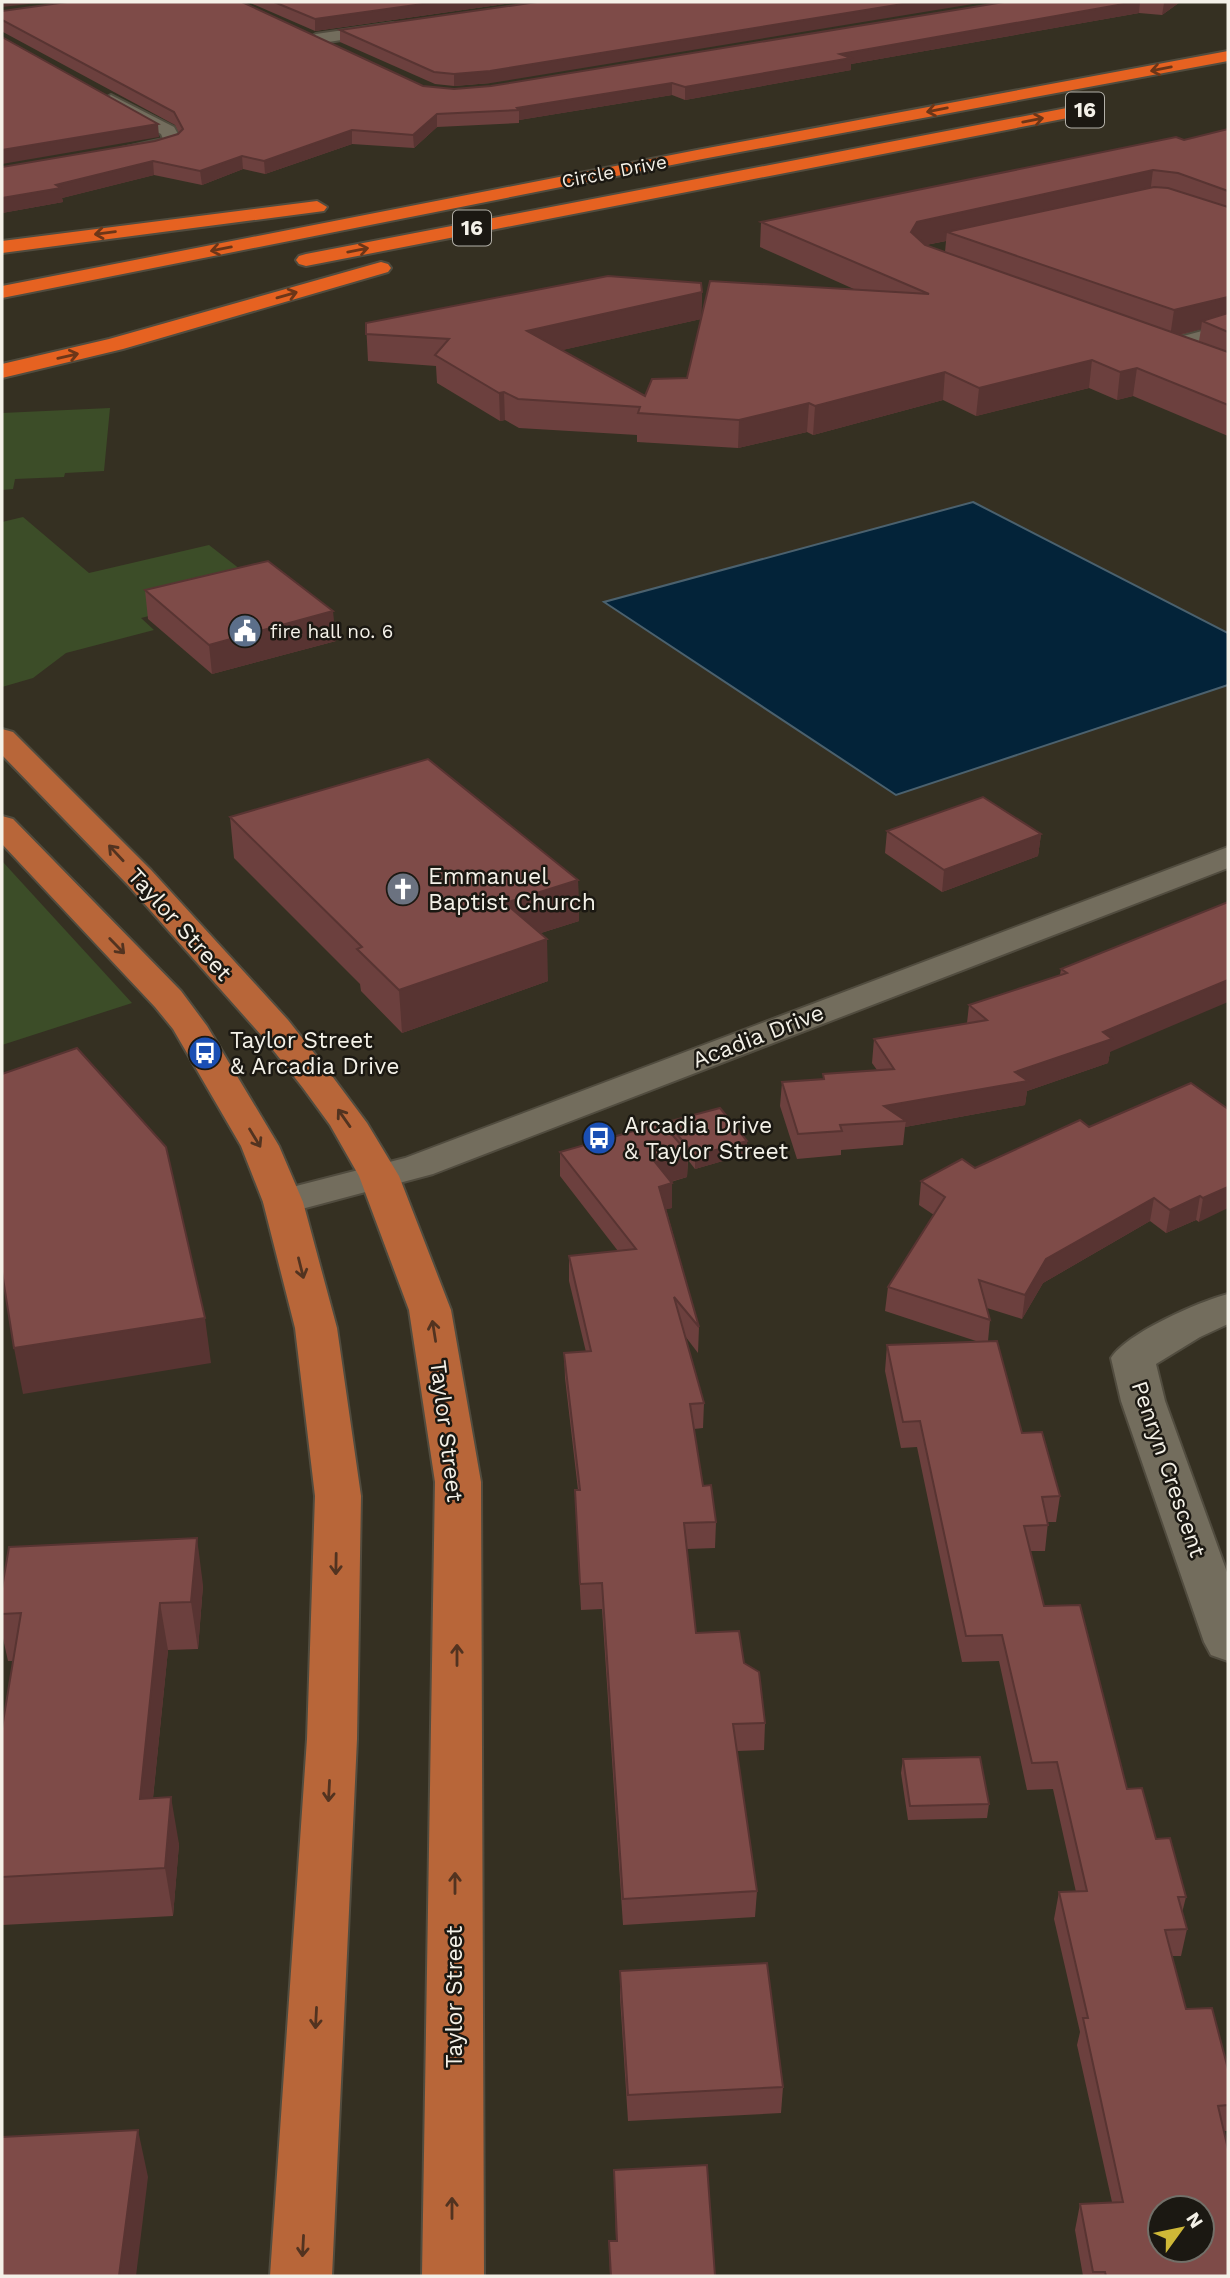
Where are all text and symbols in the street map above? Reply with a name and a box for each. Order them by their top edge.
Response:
one-way arrow [1150,62,1173,76]
road number: 16 [1066,92,1104,128]
one-way arrow [927,104,949,117]
one-way arrow [1021,112,1044,126]
street label: Circle Drive [560,150,669,193]
road number: 16 [453,210,491,246]
one-way arrow [94,227,117,240]
one-way arrow [346,242,369,256]
one-way arrow [210,243,233,257]
one-way arrow [276,287,298,300]
one-way arrow [56,348,79,362]
public building icon: fire hall no. 6 [226,612,264,650]
place label: fire hall no. 6 [270,620,393,643]
one-way arrow [107,845,124,862]
street label: Taylor Street [122,862,238,987]
place label: Emmanuel Baptist Church [428,863,596,916]
church icon: Emmanuel Baptist Church [384,870,422,908]
one-way arrow [108,938,125,955]
street label: Acadia Drive [688,999,828,1074]
place label: Taylor Street & Arcadia Drive [230,1027,399,1080]
bus stop icon: Taylor Street & Arcadia Drive [186,1034,224,1072]
one-way arrow [337,1109,351,1128]
place label: Arcadia Drive & Taylor Street [624,1112,788,1165]
bus stop icon: Arcadia Drive & Taylor Street [580,1119,618,1157]
one-way arrow [248,1127,262,1147]
one-way arrow [295,1256,308,1279]
one-way arrow [427,1321,440,1343]
street label: Taylor Street [424,1359,469,1504]
street label: Penryn Crescent [1126,1377,1211,1561]
one-way arrow [330,1552,343,1575]
one-way arrow [450,1644,464,1667]
one-way arrow [322,1780,335,1802]
one-way arrow [448,1871,462,1894]
street label: Taylor Street [441,1925,468,2068]
one-way arrow [309,2007,322,2029]
north arrow [1146,2194,1216,2264]
one-way arrow [446,2197,459,2220]
text: N [1181,2208,1208,2232]
one-way arrow [296,2234,309,2256]

